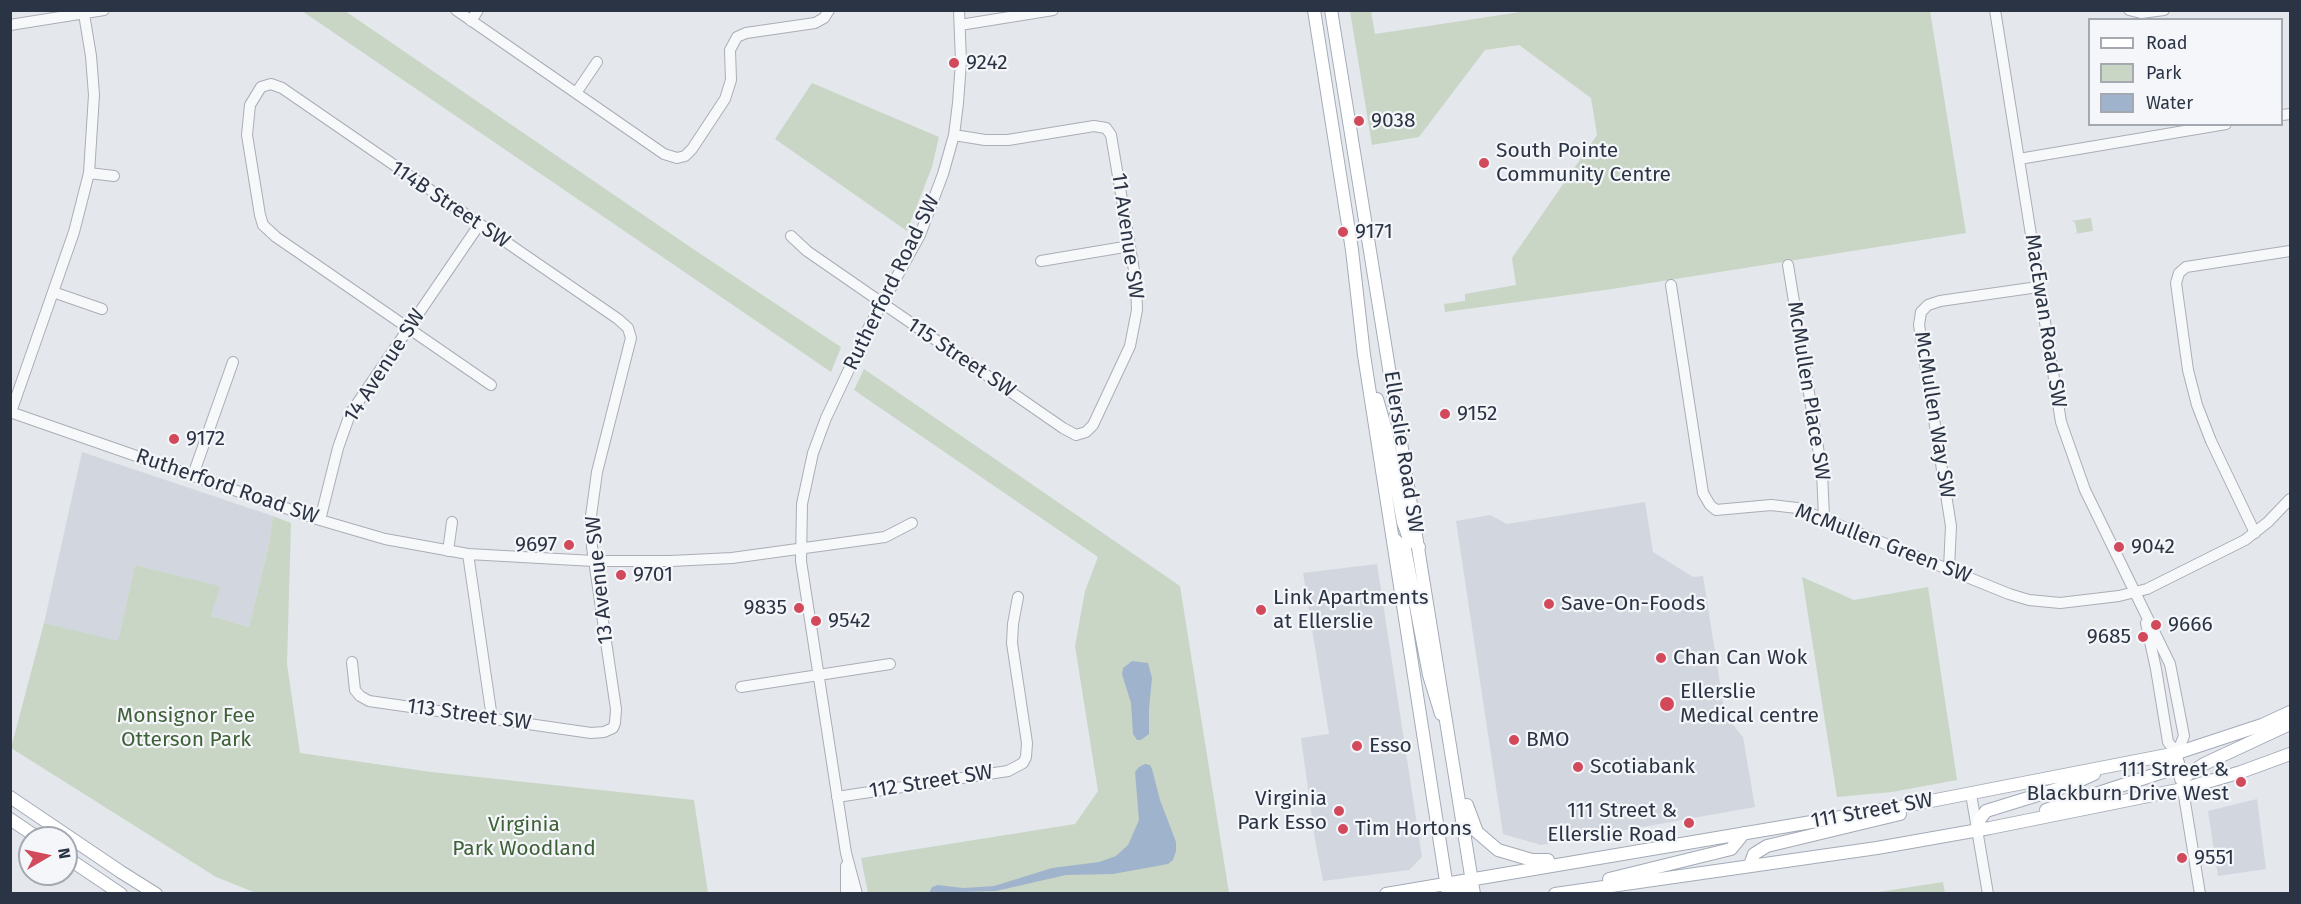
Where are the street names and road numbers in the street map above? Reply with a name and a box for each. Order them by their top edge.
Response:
street label: 114B Street SW [386,156,514,254]
street label: 11 Avenue SW [1106,171,1148,301]
street label: Rutherford Road SW [839,191,945,375]
street label: MacEwan Road SW [2019,232,2071,410]
street label: McMullen Place SW [1781,300,1835,482]
street label: 14 Avenue SW [339,305,431,427]
street label: 115 Street SW [902,313,1020,403]
street label: McMullen Way SW [1908,330,1960,500]
street label: Ellerslie Road SW [1378,369,1428,535]
street label: Rutherford Road SW [132,444,322,530]
street label: McMullen Green SW [1791,499,1975,589]
street label: 13 Avenue SW [581,515,619,645]
street label: 113 Street SW [405,694,533,736]
street label: 112 Street SW [867,760,995,804]
street label: 111 Street SW [1809,788,1935,834]

